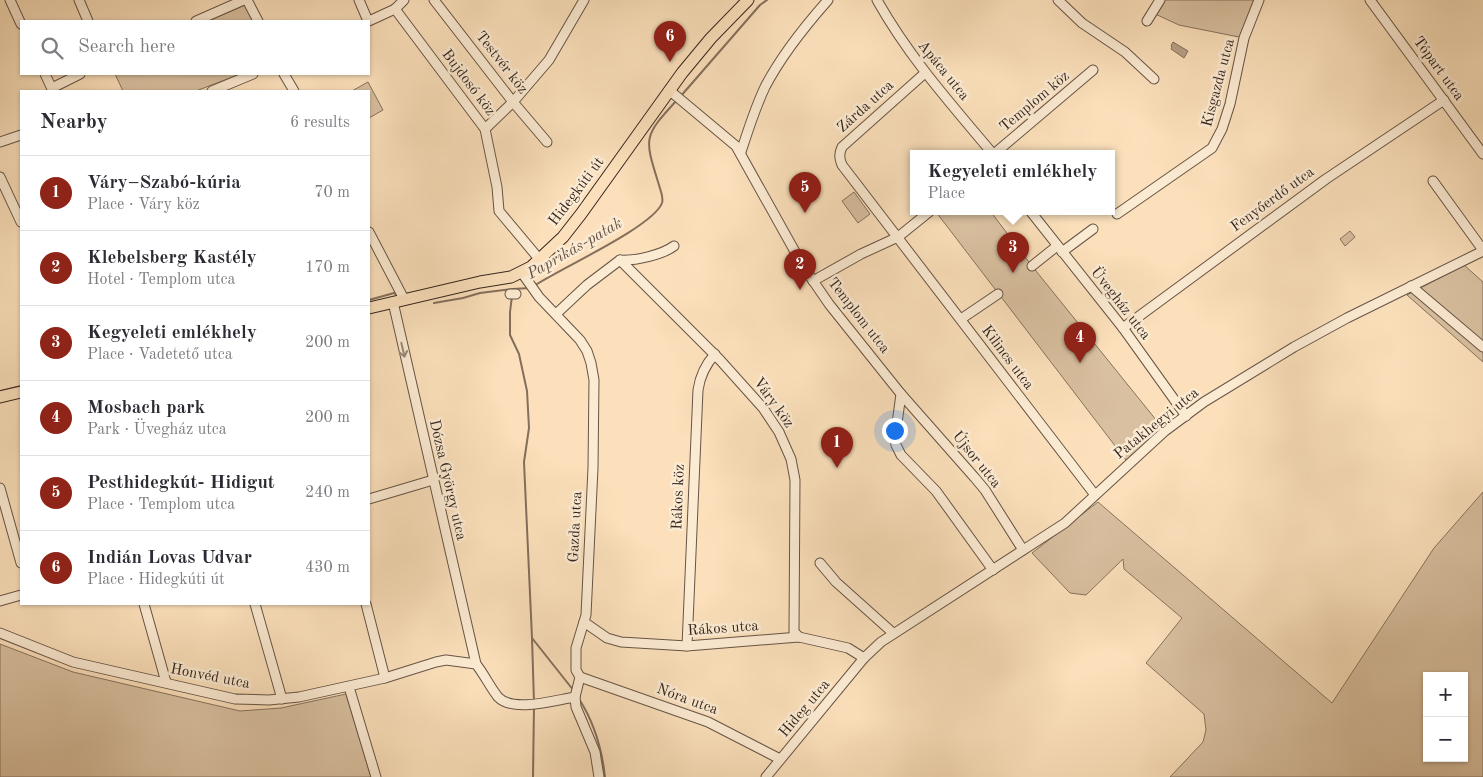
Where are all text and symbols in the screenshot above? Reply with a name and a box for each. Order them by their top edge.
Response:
search box [20,20,370,75]
pin: 6 [654,21,686,62]
street label: Testvér köz [472,29,530,97]
icon: search [38,34,66,62]
street label: Tópart utca [1410,34,1466,104]
street label: Kisgazda utca [1200,37,1238,129]
text: Search here [78,38,175,57]
street label: Apáca utca [915,38,972,104]
street label: Bujdosó köz [438,47,498,119]
street label: Templom köz [997,69,1073,135]
street label: Zárda utca [835,78,897,136]
text: Nearby [40,112,108,133]
text: 6 results [290,115,350,131]
popup [910,150,1115,215]
street label: Hidegkúti út [547,155,607,229]
text: Kegyeleti emlékhely [928,163,1097,182]
street label: Fenyőerdő utca [1229,165,1318,235]
pin: 5 [789,172,821,213]
text: Váry–Szabó-kúria [87,174,241,193]
text: 1 [51,185,61,201]
text: 70 m [314,185,350,201]
text: Place [928,186,965,202]
text: Place · Váry köz [87,197,200,213]
water label: Paprikás-patak [524,215,625,283]
pin: 3 [997,232,1029,273]
text: Klebelsberg Kastély [87,249,257,268]
pin: 2 [784,249,816,290]
text: 2 [51,260,61,276]
text: 170 m [305,260,350,276]
street label: Üvegház utca [1087,263,1156,344]
text: Hotel · Templom utca [87,272,235,288]
street label: Templom utca [824,275,892,357]
pin: 4 [1064,322,1096,363]
street label: Kilincs utca [978,323,1036,393]
text: Kegyeleti emlékhely [87,324,257,343]
text: 3 [51,335,61,351]
text: 200 m [305,335,350,351]
one-way arrow [399,341,408,357]
text: Place · Vadetető utca [87,347,233,363]
street label: Váry köz [750,375,796,431]
street label: Patakhegyi utca [1112,385,1203,463]
text: Mosbach park [87,399,205,418]
text: 4 [51,410,61,426]
text: 200 m [305,410,350,426]
street label: Dózsa György utca [426,418,468,542]
your location [882,418,908,444]
text: Park · Üvegház utca [87,422,227,438]
street label: Újsor utca [949,426,1007,492]
pin: 1 [821,427,853,468]
street label: Rákos köz [670,464,688,530]
text: Pesthidegkút- Hidigut [87,474,275,493]
text: 5 [51,485,61,501]
text: 240 m [305,485,350,501]
street label: Gazda utca [567,490,585,563]
text: Place · Templom utca [87,497,235,513]
text: Indián Lovas Udvar [87,549,252,568]
text: 6 [51,560,61,576]
text: 430 m [305,560,350,576]
text: Place · Hidegkúti út [87,572,225,588]
street label: Rákos utca [687,619,760,639]
street label: Honvéd utca [169,662,252,692]
map controls [1423,672,1468,762]
button: + [1423,672,1468,717]
street label: Hideg utca [777,677,834,741]
street label: Nóra utca [654,682,720,718]
button: − [1423,717,1468,762]

